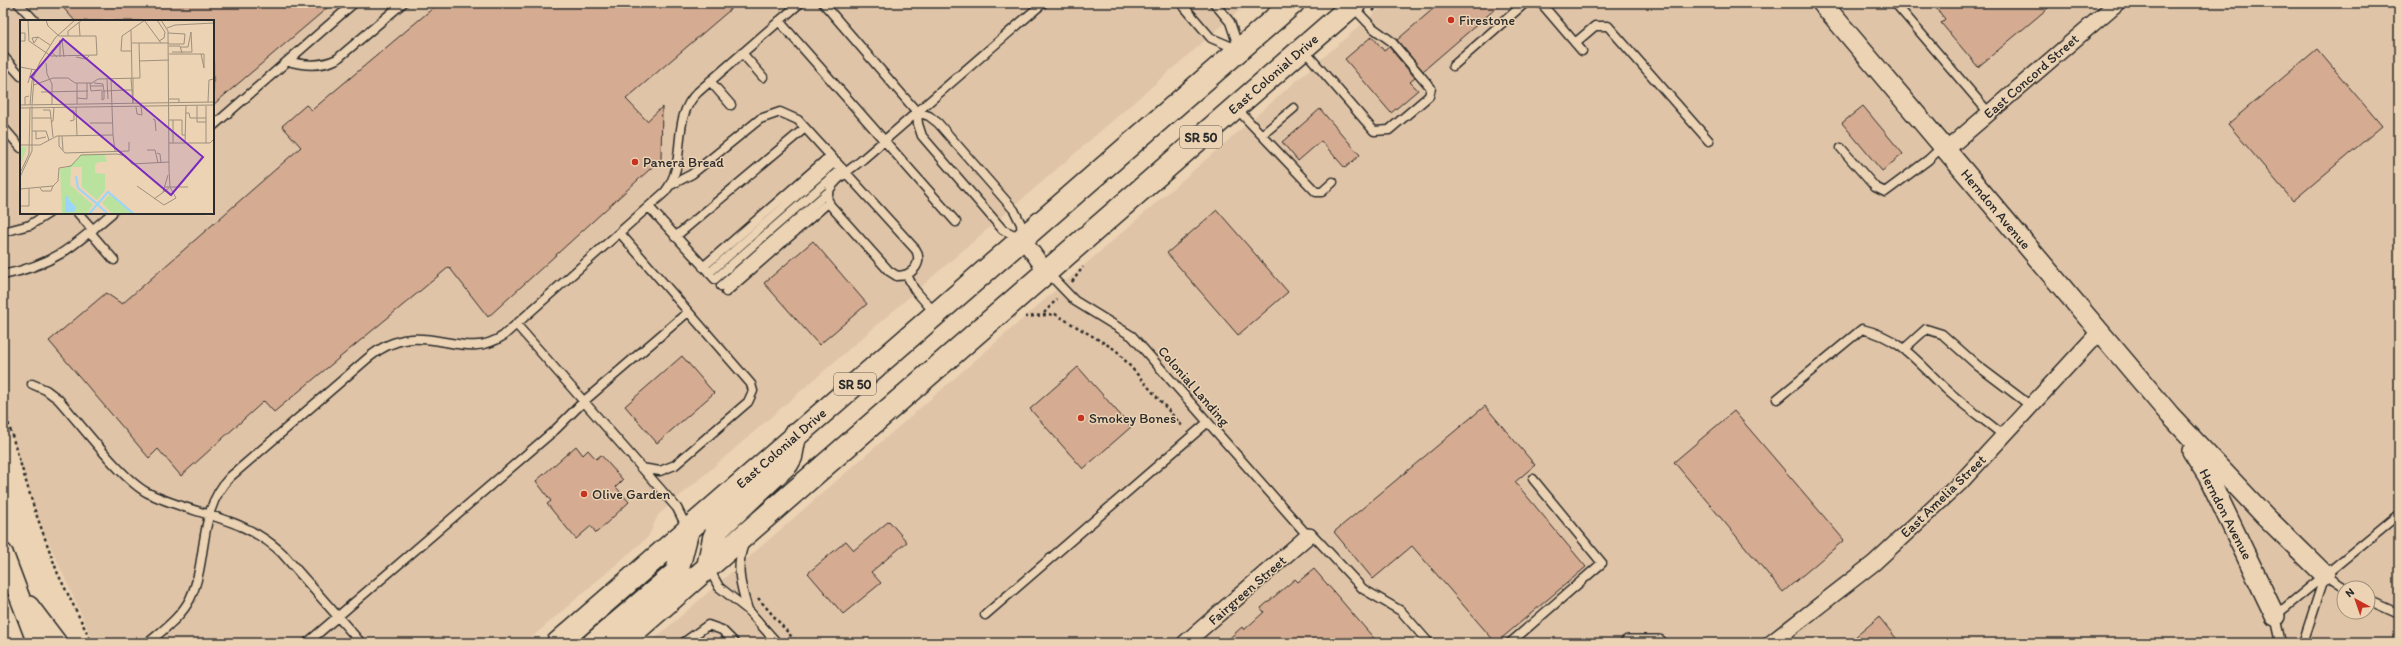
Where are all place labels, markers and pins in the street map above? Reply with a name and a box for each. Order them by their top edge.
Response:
place label: Firestone [1459,12,1515,29]
marker: Firestone [1446,15,1456,25]
place label: Panera Bread [643,154,724,171]
marker: Panera Bread [630,157,640,167]
place label: Smokey Bones [1089,410,1176,427]
marker: Smokey Bones [1076,413,1086,423]
place label: Olive Garden [592,486,671,503]
marker: Olive Garden [579,489,589,499]

